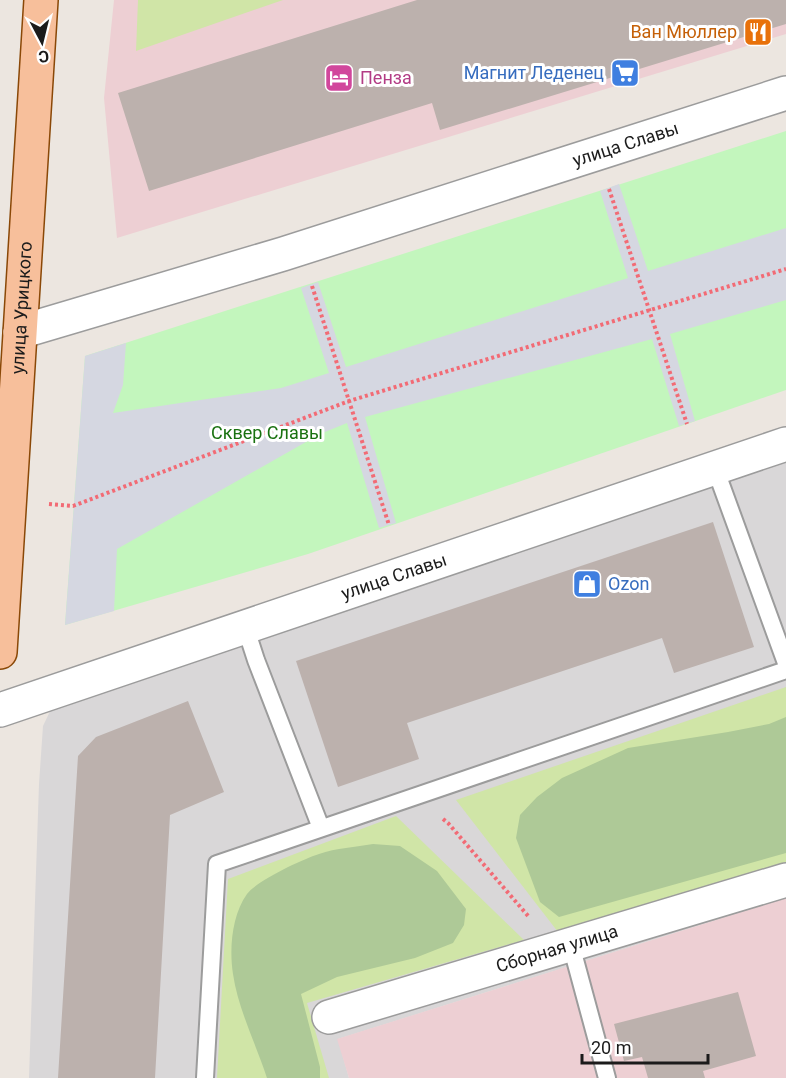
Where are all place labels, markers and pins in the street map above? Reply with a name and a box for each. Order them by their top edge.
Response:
restaurant icon: Ван Мюллер [742,16,774,48]
place label: Ван Мюллер [630,21,737,42]
supermarket icon: Магнит Леденец [609,57,641,89]
hotel icon: Пенза [323,62,355,94]
place label: Магнит Леденец [464,62,604,83]
place label: Пенза [360,67,412,88]
shop icon: Ozon [571,568,603,600]
place label: Ozon [608,573,649,594]

